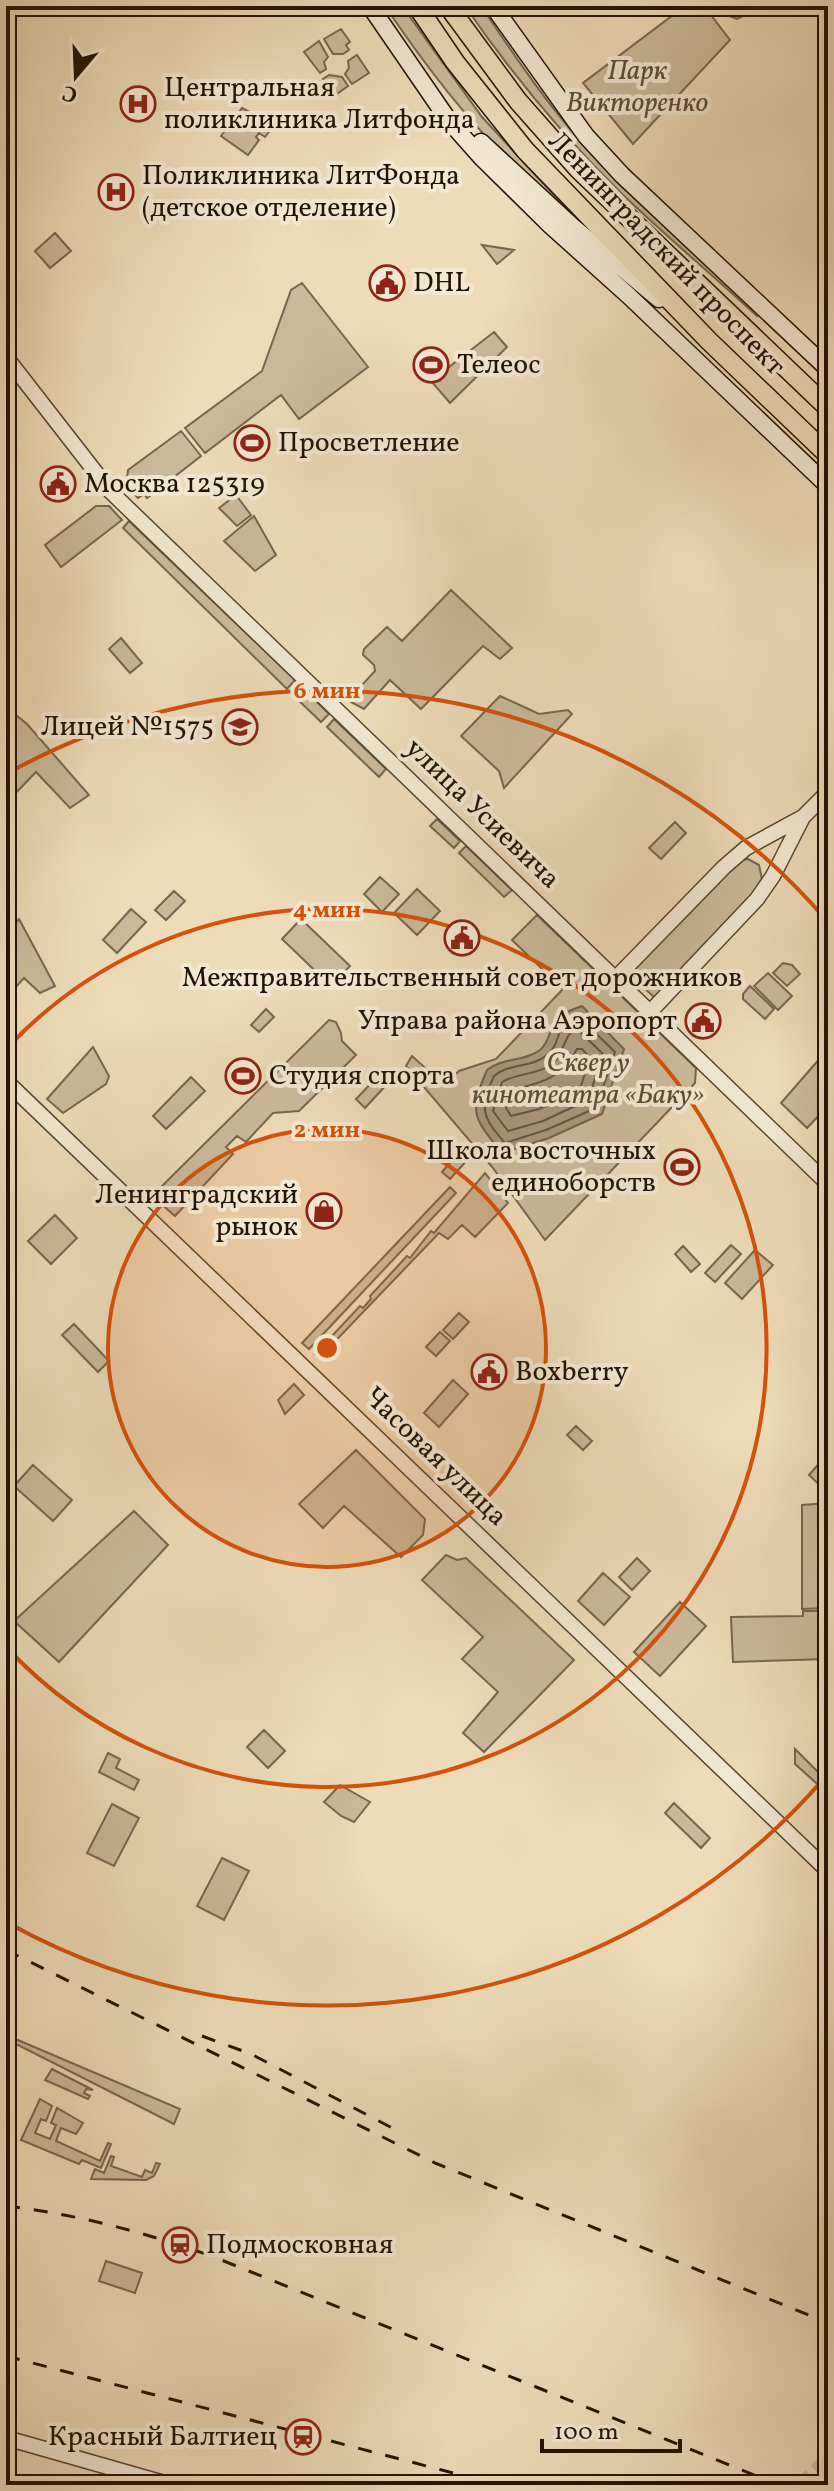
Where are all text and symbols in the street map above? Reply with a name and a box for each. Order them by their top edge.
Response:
north arrow [36,36,116,116]
park label: Парк Викторенко [566,52,708,123]
place label: Центральная поликлиника Литфонда [164,69,475,140]
text: С [59,76,82,110]
hospital icon: Центральная поликлиника Литфонда [119,85,157,123]
street label: Ленинградский проспект [538,123,794,385]
place label: Поликлиника ЛитФонда (детское отделение) [142,157,460,228]
hospital icon: Поликлиника ЛитФонда (детское отделение) [97,173,135,211]
public building icon: DHL [368,264,406,302]
place label: DHL [413,264,471,303]
sports icon: Телеос [412,346,450,384]
place label: Телеос [457,346,541,385]
sports icon: Просветление [233,424,271,462]
place label: Просветление [278,424,460,463]
public building icon: Москва 125319 [39,465,77,503]
place label: Москва 125319 [84,465,265,504]
text: 6 мин [294,675,360,709]
place label: Лицей №1575 [41,708,214,747]
school or university icon: Лицей №1575 [221,708,259,746]
street label: улица Усиевича [396,730,568,898]
text: 4 мин [293,894,361,928]
public building icon: Межправительственный совет дорожников [443,919,481,957]
place label: Межправительственный совет дорожников [182,959,742,998]
place label: Управа района Аэропорт [358,1002,677,1041]
public building icon: Управа района Аэропорт [684,1002,722,1040]
park label: Сквер у кинотеатра «Баку» [472,1044,704,1115]
sports icon: Студия спорта [224,1057,262,1095]
place label: Студия спорта [269,1057,455,1096]
text: 2 мин [294,1114,360,1148]
place label: Школа восточных единоборств [426,1132,656,1203]
sports icon: Школа восточных единоборств [663,1148,701,1186]
place label: Ленинградский рынок [95,1176,298,1247]
shop icon: Ленинградский рынок [305,1192,343,1230]
centre of rings [313,1334,341,1362]
public building icon: Boxberry [470,1353,508,1391]
place label: Boxberry [515,1353,629,1392]
street label: Часовая улица [354,1378,516,1536]
station icon: Подмосковная [161,2226,199,2264]
place label: Подмосковная [206,2226,393,2265]
scale bar [542,2403,680,2453]
text: 100 m [554,2416,619,2450]
place label: Красный Балтиец [48,2418,277,2457]
station icon: Красный Балтиец [284,2418,322,2456]

